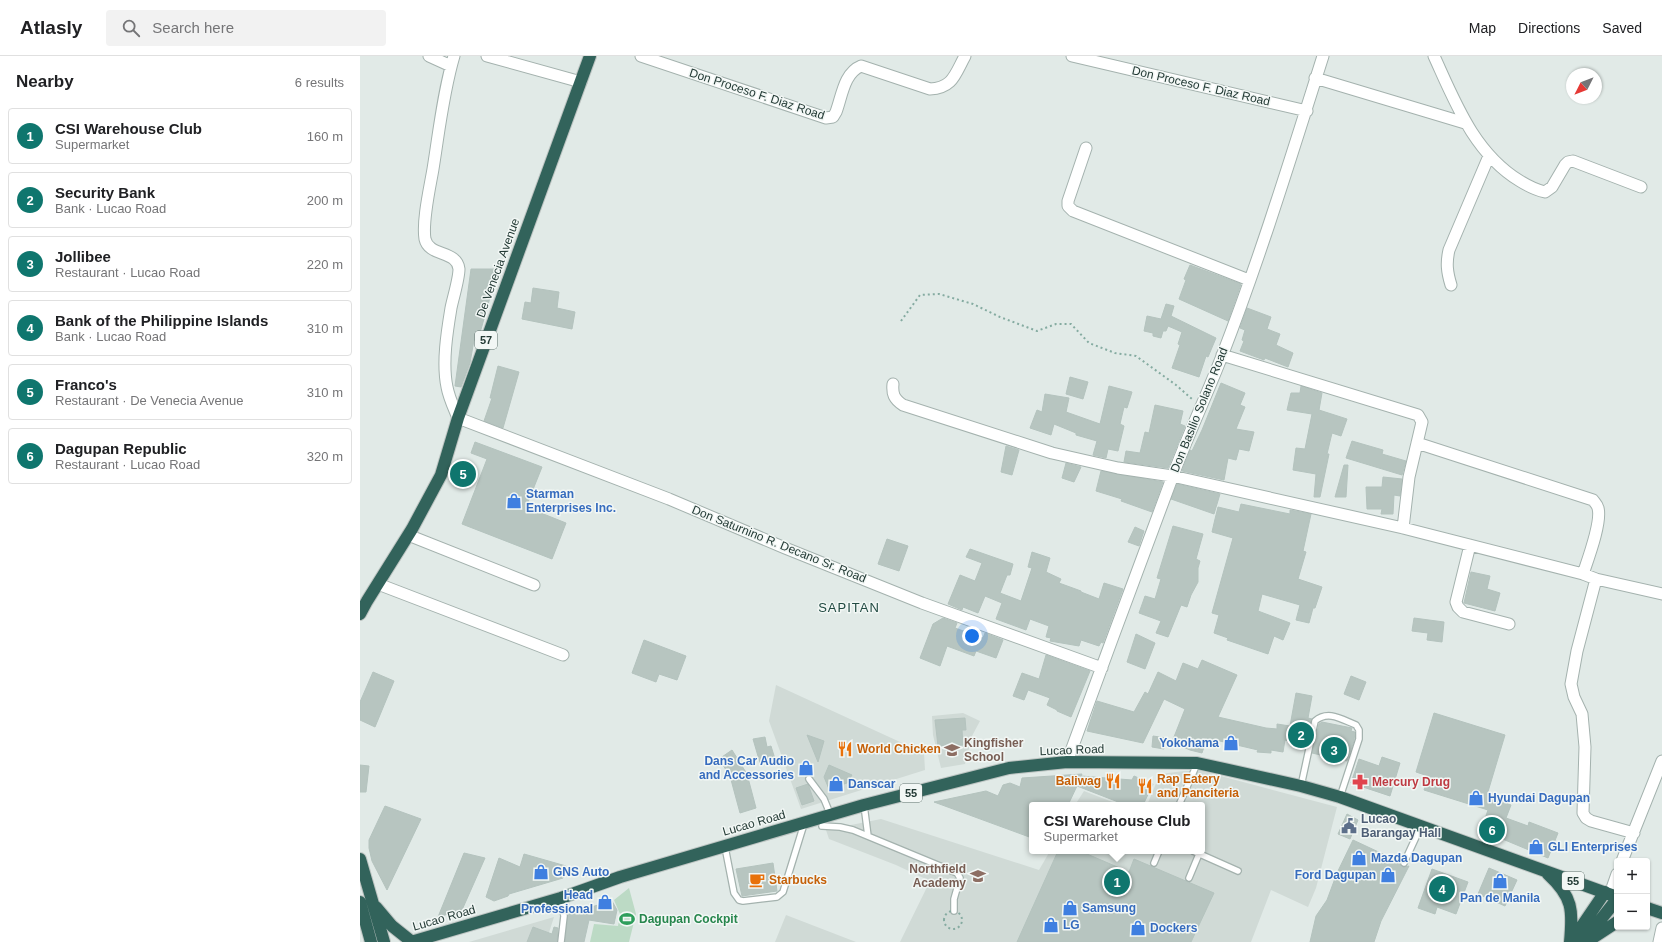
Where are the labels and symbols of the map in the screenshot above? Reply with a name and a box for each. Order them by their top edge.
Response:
street label: Don Proceso F. Diaz Road [1131,63,1271,109]
street label: Don Proceso F. Diaz Road [688,65,826,123]
north arrow [1566,68,1602,104]
street label: De Venecia Avenue [474,216,523,320]
road number: 57 [475,331,497,349]
street label: Don Basilio Solano Road [1168,346,1230,474]
pin: 5 [450,459,476,489]
place label: Starman Enterprises Inc. [526,487,616,515]
shop icon: Starman Enterprises Inc. [505,492,523,510]
street label: Don Saturnino R. Decano Sr. Road [690,503,868,585]
district label: SAPITAN [818,600,880,615]
your location [962,626,982,646]
pin: 2 [1288,720,1314,750]
shop icon: Yokohama [1222,734,1240,752]
pin: 3 [1321,735,1347,765]
place label: Kingfisher School [964,736,1024,764]
place label: Yokohama [1159,736,1219,750]
restaurant icon: World Chicken [836,740,854,758]
school or university icon: Kingfisher School [943,741,961,759]
place label: World Chicken [857,742,941,756]
street label: Lucao Road [1039,742,1105,758]
place label: Dans Car Audio and Accessories [699,754,794,782]
shop icon: Dans Car Audio and Accessories [797,759,815,777]
restaurant icon: Baliwag [1104,772,1122,790]
place label: Rap Eatery and Panciteria [1157,772,1239,800]
pharmacy icon: Mercury Drug [1351,773,1369,791]
place label: Baliwag [1056,774,1101,788]
shop icon: Danscar [827,775,845,793]
place label: Mercury Drug [1372,775,1450,789]
place label: Danscar [848,777,896,791]
restaurant icon: Rap Eatery and Panciteria [1136,777,1154,795]
road number: 55 [900,784,922,802]
shop icon: Hyundai Dagupan [1467,789,1485,807]
place label: Hyundai Dagupan [1488,791,1590,805]
street label: Lucao Road [721,807,787,839]
place label: Lucao Barangay Hall [1361,812,1441,840]
pin: 6 [1479,815,1505,845]
public building icon: Lucao Barangay Hall [1340,817,1358,835]
shop icon: GLI Enterprises [1527,838,1545,856]
place label: GLI Enterprises [1548,840,1638,854]
shop icon: Mazda Dagupan [1350,849,1368,867]
place label: Mazda Dagupan [1371,851,1462,865]
place label: Northfield Academy [909,862,966,890]
shop icon: GNS Auto [532,863,550,881]
place label: GNS Auto [553,865,609,879]
shop icon: Ford Dagupan [1379,866,1397,884]
school or university icon: Northfield Academy [969,867,987,885]
pin: 1 [1104,867,1130,897]
place label: Ford Dagupan [1295,868,1376,882]
cafe icon: Starbucks [748,871,766,889]
shop icon: Pan de Manila [1491,872,1509,890]
road number: 55 [1562,872,1584,890]
place label: Starbucks [769,873,827,887]
pin: 4 [1429,874,1455,904]
place label: Head Professional [521,888,593,916]
place label: Pan de Manila [1460,891,1540,905]
shop icon: Head Professional [596,893,614,911]
shop icon: Samsung [1061,899,1079,917]
place label: Samsung [1082,901,1136,915]
street label: Lucao Road [411,902,477,934]
sports icon: Dagupan Cockpit [618,910,636,928]
place label: Dagupan Cockpit [639,912,738,926]
shop icon: LG [1042,916,1060,934]
place label: LG [1063,918,1080,932]
shop icon: Dockers [1129,919,1147,937]
place label: Dockers [1150,921,1198,935]

